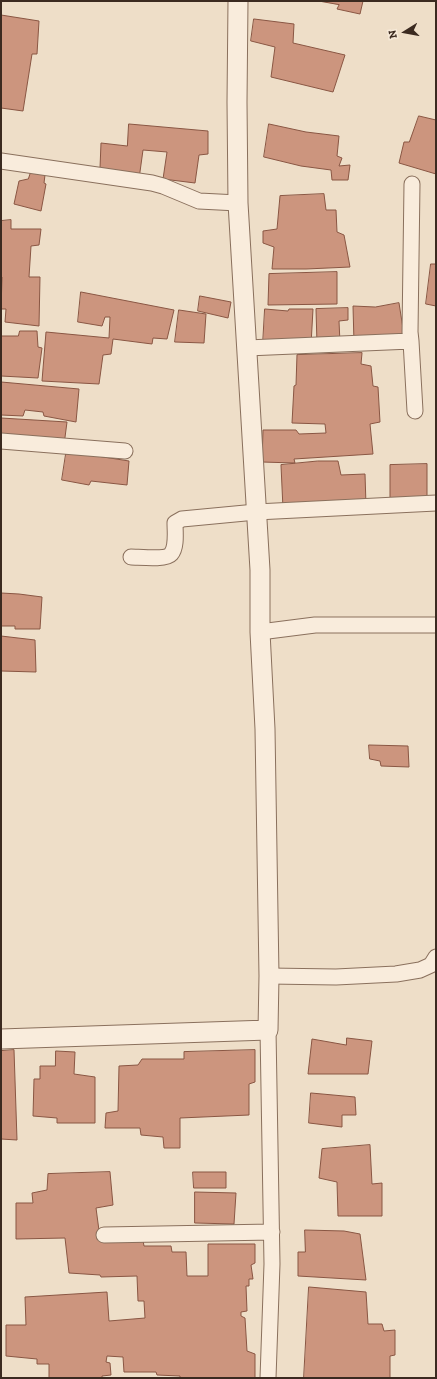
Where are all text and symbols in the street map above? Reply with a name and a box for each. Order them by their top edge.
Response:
north arrow [385,12,425,52]
text: N [386,29,400,40]

